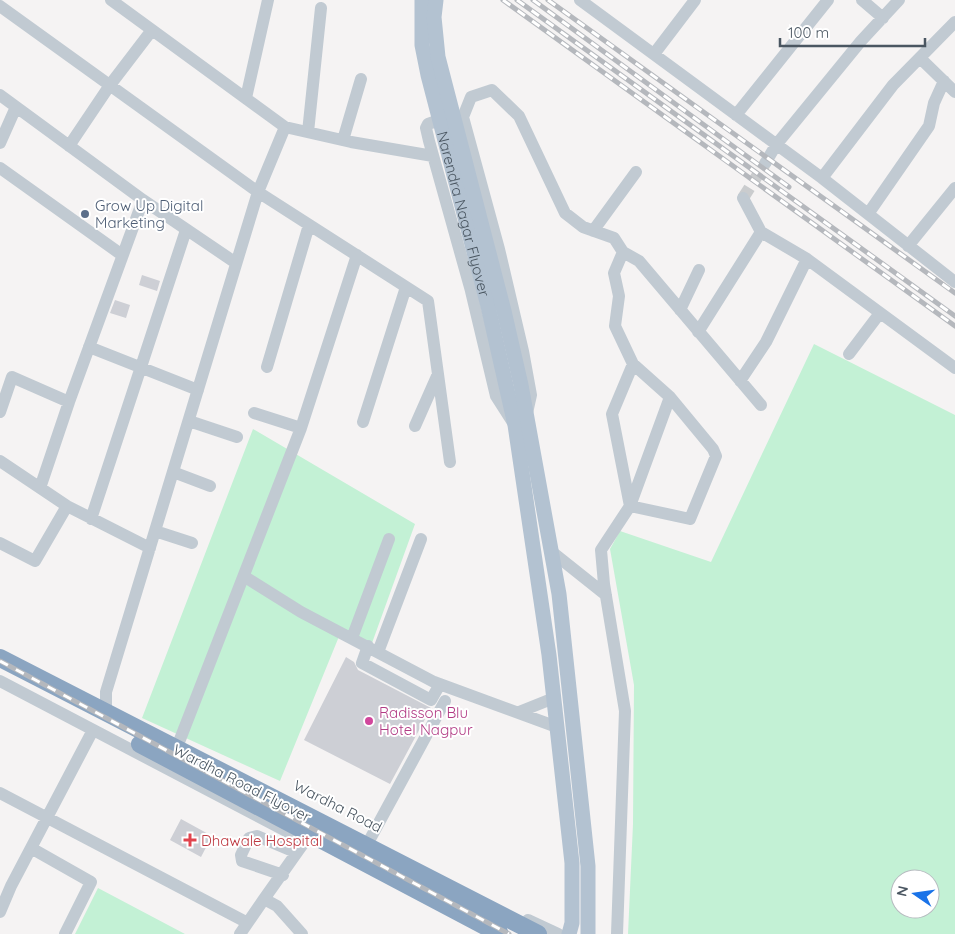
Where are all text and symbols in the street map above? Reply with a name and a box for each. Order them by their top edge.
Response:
scale bar [780,15,925,47]
text: 100 m [788,23,829,42]
street label: Narendra Nagar Flyover [433,129,495,299]
place label: Grow Up Digital Marketing [95,196,203,232]
marker: Grow Up Digital Marketing [79,208,91,220]
place label: Radisson Blu Hotel Nagpur [379,703,473,739]
marker: Radisson Blu Hotel Nagpur [363,715,375,727]
street label: Wardha Road Flyover [170,740,314,826]
street label: Wardha Road [291,776,385,836]
place label: Dhawale Hospital [201,831,322,850]
marker: Dhawale Hospital [183,833,197,847]
north arrow [890,869,940,919]
text: N [892,884,912,898]

